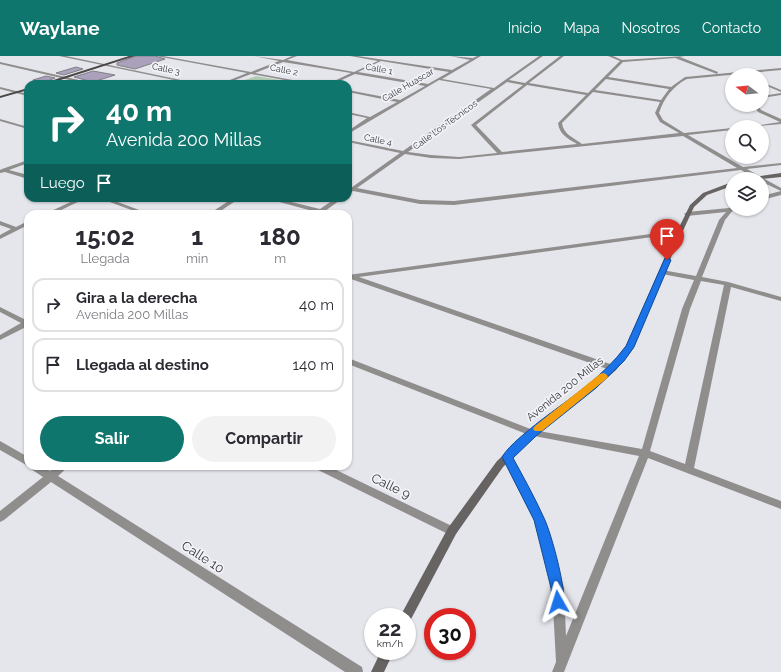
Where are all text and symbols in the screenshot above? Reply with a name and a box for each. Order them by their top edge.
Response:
text: Waylane [20,17,100,39]
text: Inicio [508,20,541,36]
text: Mapa [563,20,600,36]
text: Nosotros [622,20,680,36]
text: Contacto [702,20,761,36]
street label: Calle 3 [151,61,181,77]
street label: Calle 2 [269,62,299,78]
street label: Calle 1 [365,62,394,76]
street label: Calle Huascar [380,66,436,104]
north arrow [725,68,769,112]
map controls [725,68,769,216]
text: 40 m [106,95,172,128]
icon: right [40,96,92,148]
street label: Calle Los Técnicos [411,98,480,152]
button: search [725,120,769,164]
text: Avenida 200 Millas [106,129,261,150]
street label: Calle 4 [363,132,393,148]
icon: arrive [93,172,115,194]
button: layers [725,172,769,216]
text: Luego [40,174,85,192]
pin [650,219,684,260]
text: 15:02 [75,222,135,251]
text: 1 [191,222,203,251]
text: 180 [260,222,301,251]
icon: arrive [656,225,678,247]
text: Llegada [80,251,129,266]
text: min [186,251,208,266]
text: m [274,251,286,266]
text: Gira a la derecha [76,289,197,307]
icon: right [42,294,64,316]
text: 40 m [299,296,334,314]
text: Avenida 200 Millas [76,307,188,322]
icon: arrive [42,354,64,376]
street label: Avenida 200 Millas [524,354,606,424]
text: Llegada al destino [76,356,209,374]
text: 140 m [293,356,334,374]
button: Salir [40,416,184,462]
button: Compartir [192,416,336,462]
street label: Calle 9 [369,470,413,502]
street label: Calle 10 [179,538,227,576]
position arrow [537,581,579,623]
speed limit sign: 30 [424,608,476,660]
text: 22 [379,617,401,641]
text: km/h [377,638,403,649]

